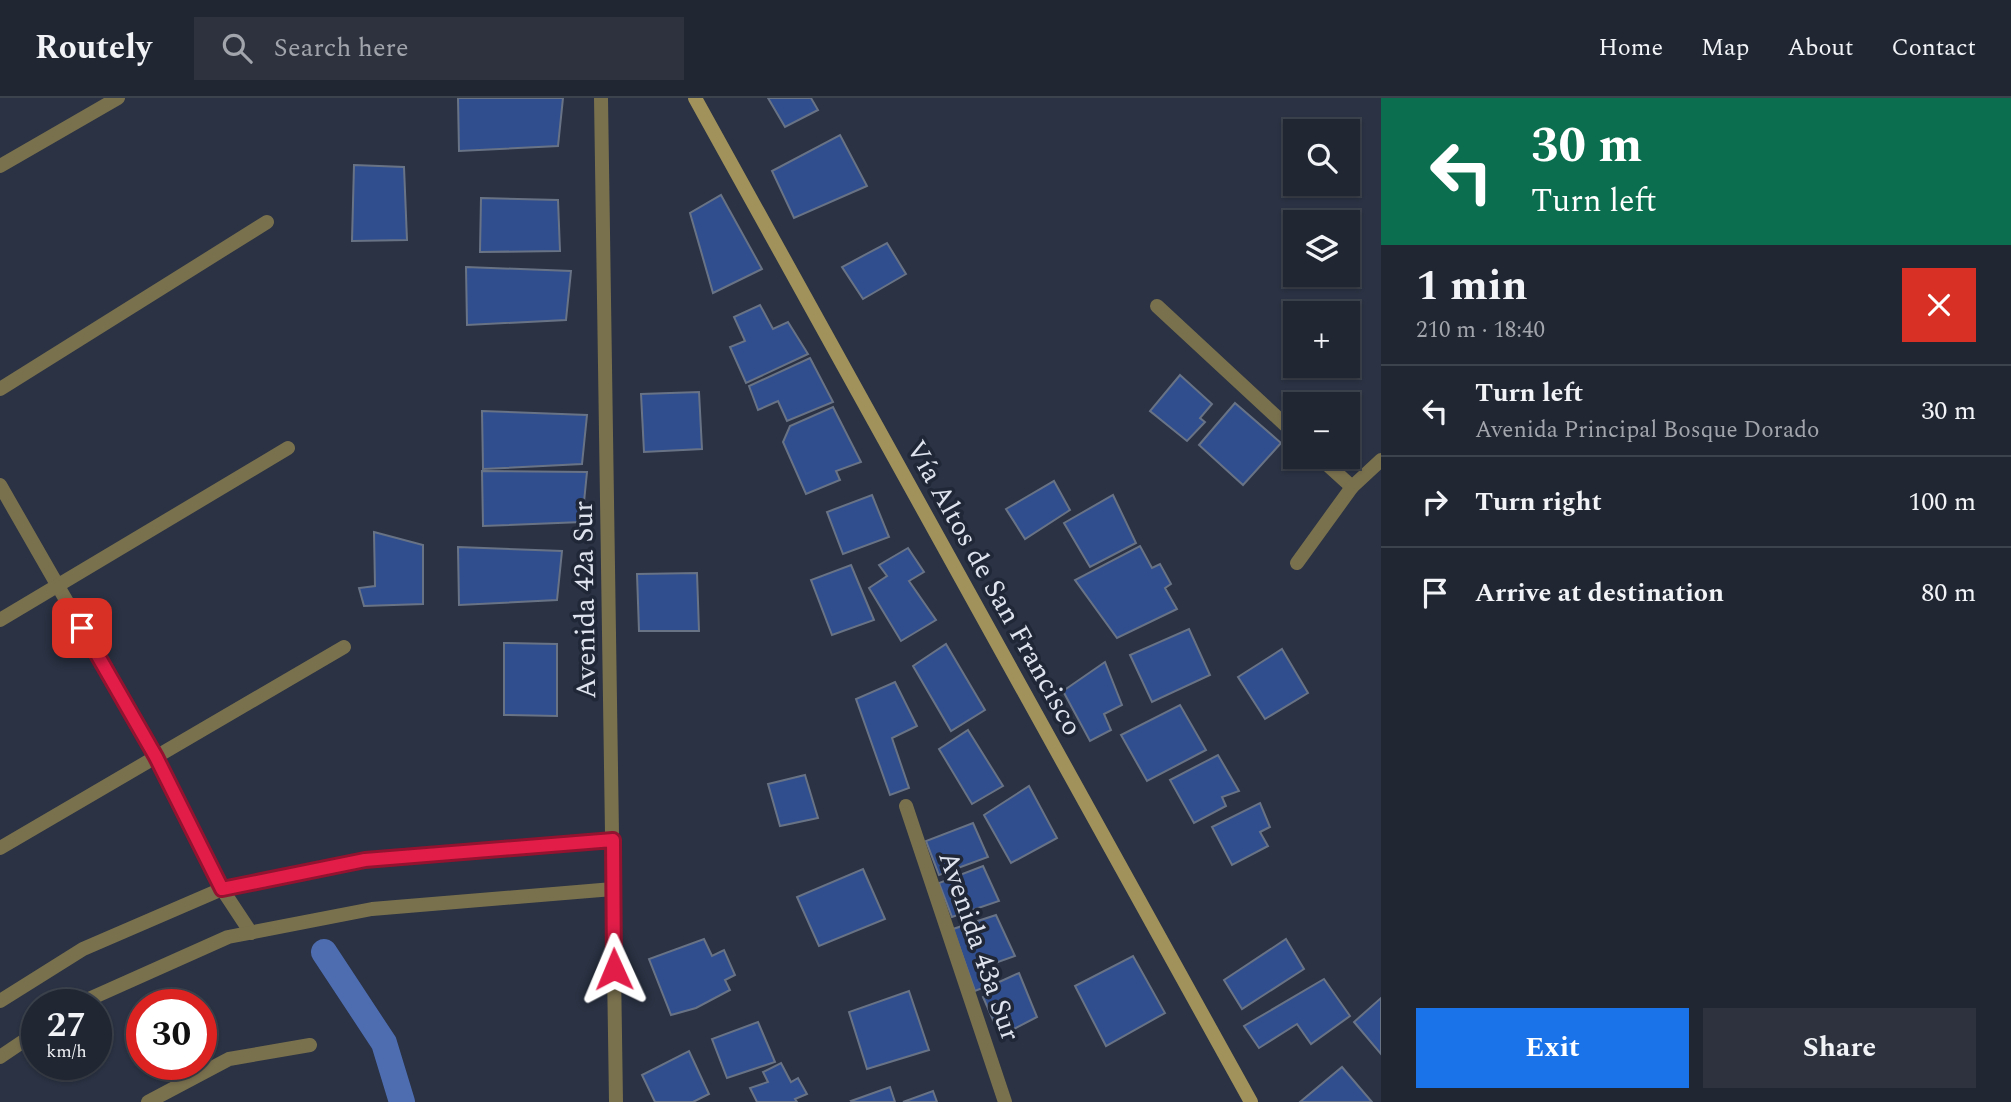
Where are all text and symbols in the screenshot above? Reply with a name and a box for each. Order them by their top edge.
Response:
search box [194,17,684,80]
text: Routely [35,23,152,73]
text: Search here [274,28,409,68]
icon: search [218,29,256,67]
text: Home [1598,30,1663,66]
text: Map [1701,30,1749,66]
text: About [1787,30,1853,66]
text: Contact [1891,30,1976,66]
text: 30 m [1531,109,1642,184]
map controls [1283,119,1360,469]
button: search [1283,119,1360,196]
icon: left [1416,126,1507,217]
text: Turn left [1531,177,1657,226]
button: layers [1283,210,1360,287]
text: 1 min [1416,255,1528,318]
button: close [1902,268,1976,342]
button: + [1283,301,1360,378]
text: 210 m · 18:40 [1416,313,1545,348]
text: Turn left [1475,373,1583,413]
text: 30 m [1921,391,1976,431]
button: − [1283,392,1360,469]
icon: left [1416,392,1454,430]
text: Avenida Principal Bosque Dorado [1475,413,1819,448]
street label: Vía Altos de San Francisco [895,432,1093,744]
text: Turn right [1475,482,1602,522]
text: 100 m [1908,482,1976,522]
icon: right [1416,483,1454,521]
street label: Avenida 42a Sur [562,500,608,700]
text: Arrive at destination [1475,573,1724,613]
text: 80 m [1921,573,1976,613]
icon: arrive [1416,574,1454,612]
pin [52,598,112,658]
icon: arrive [63,609,101,647]
street label: Avenida 43a Sur [926,845,1032,1047]
position arrow [577,932,651,1006]
speed limit sign: 30 [126,989,217,1080]
text: 27 [47,999,86,1052]
button: Exit [1416,1008,1689,1088]
button: Share [1703,1008,1976,1088]
text: km/h [46,1038,87,1065]

